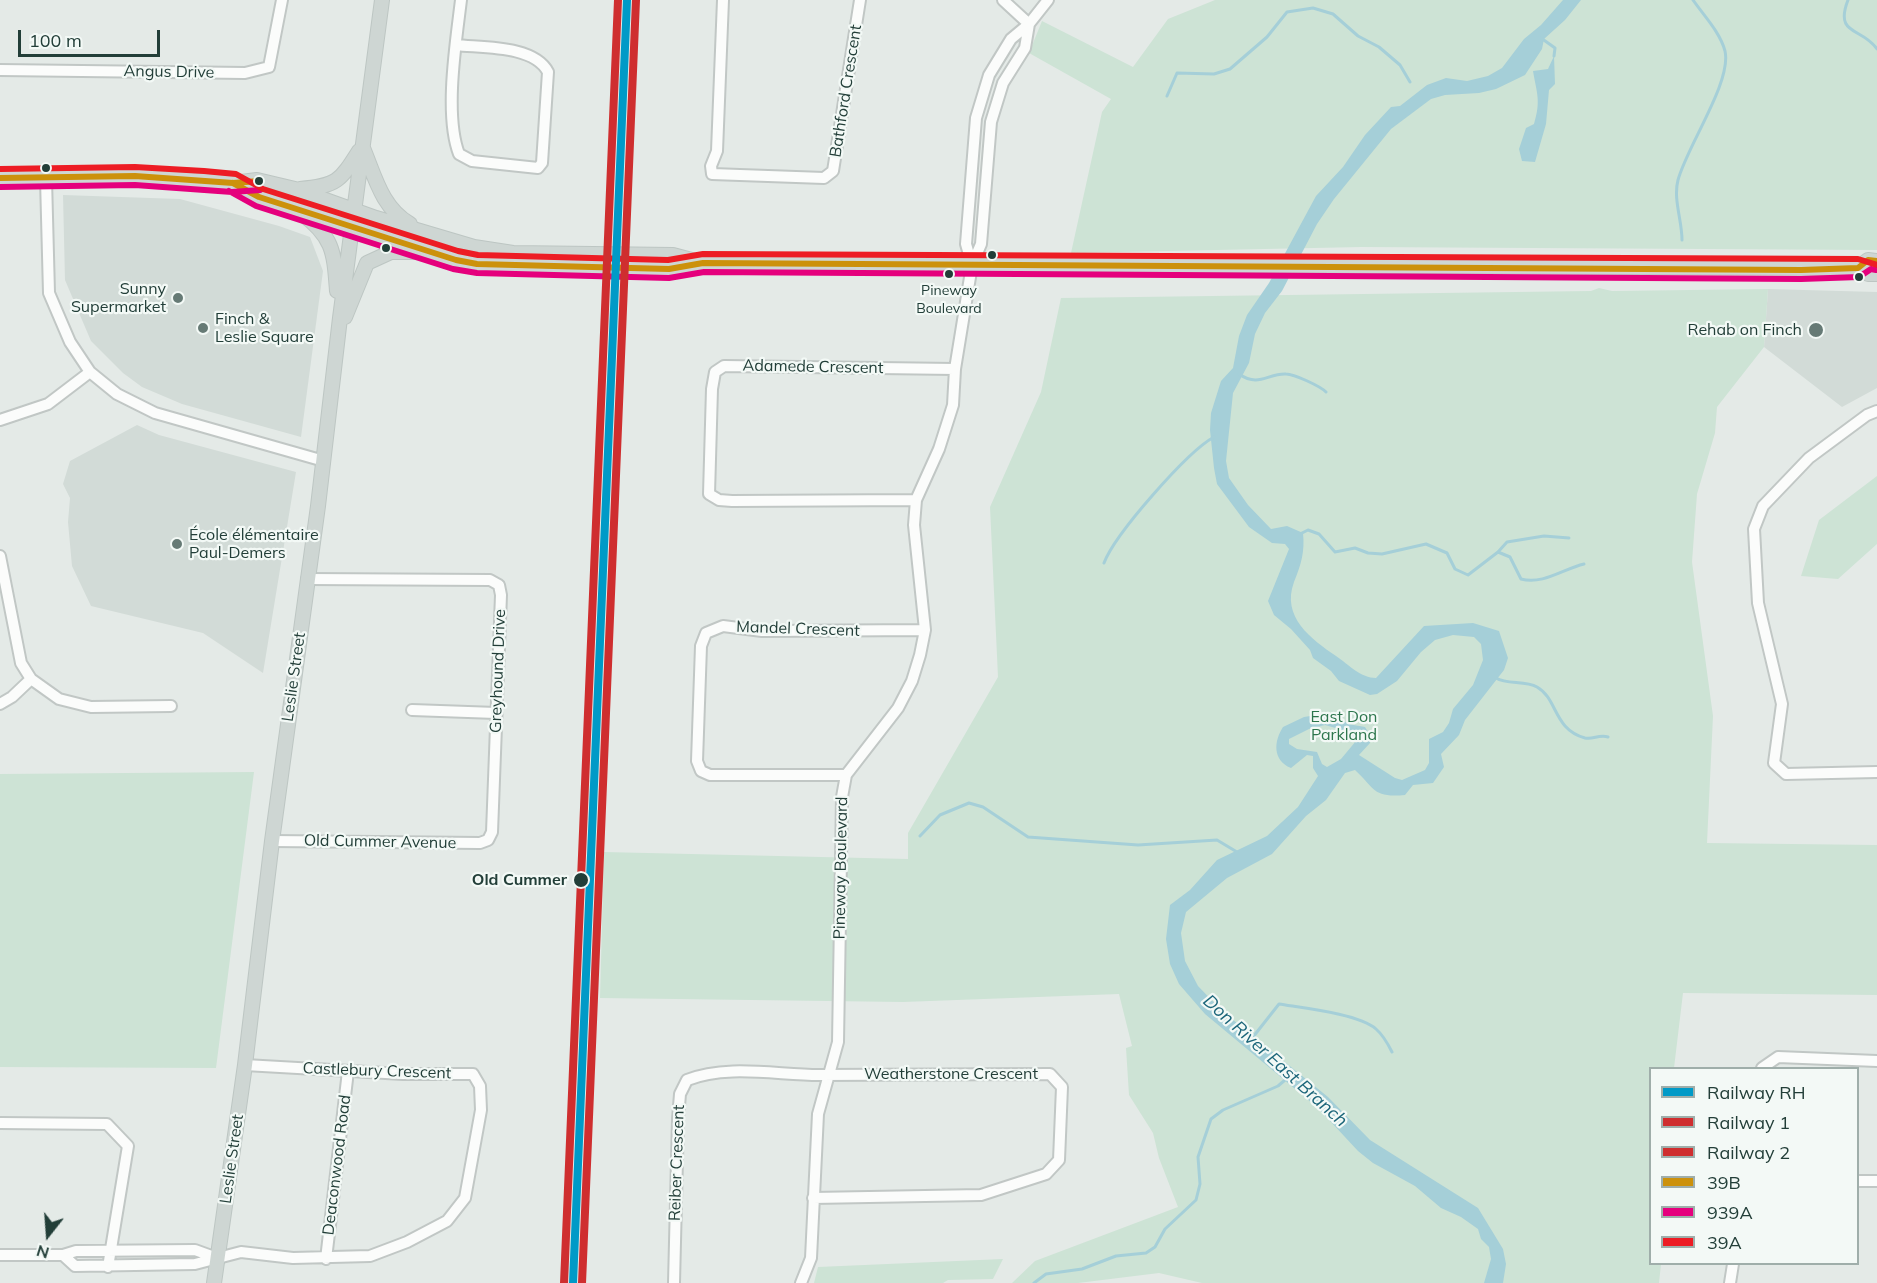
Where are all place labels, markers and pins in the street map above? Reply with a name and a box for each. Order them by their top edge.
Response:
unlabelled marker [40,162,52,174]
unlabelled marker [253,175,265,187]
unlabelled marker [380,242,392,254]
unlabelled marker [986,249,998,261]
marker: Pineway Boulevard [943,268,955,280]
unlabelled marker [1853,271,1865,283]
place label: Sunny Supermarket [71,279,166,317]
place label: Pineway Boulevard [916,283,982,316]
marker: Sunny Supermarket [171,291,185,305]
place label: Finch & Leslie Square [215,309,314,347]
place label: Rehab on Finch [1687,320,1802,340]
marker: Finch & Leslie Square [196,321,210,335]
marker: Rehab on Finch [1807,321,1825,339]
place label: École élémentaire Paul-Demers [189,525,319,563]
marker: École élémentaire Paul-Demers [170,537,184,551]
place label: Old Cummer [472,870,567,890]
marker: Old Cummer [572,871,590,889]

